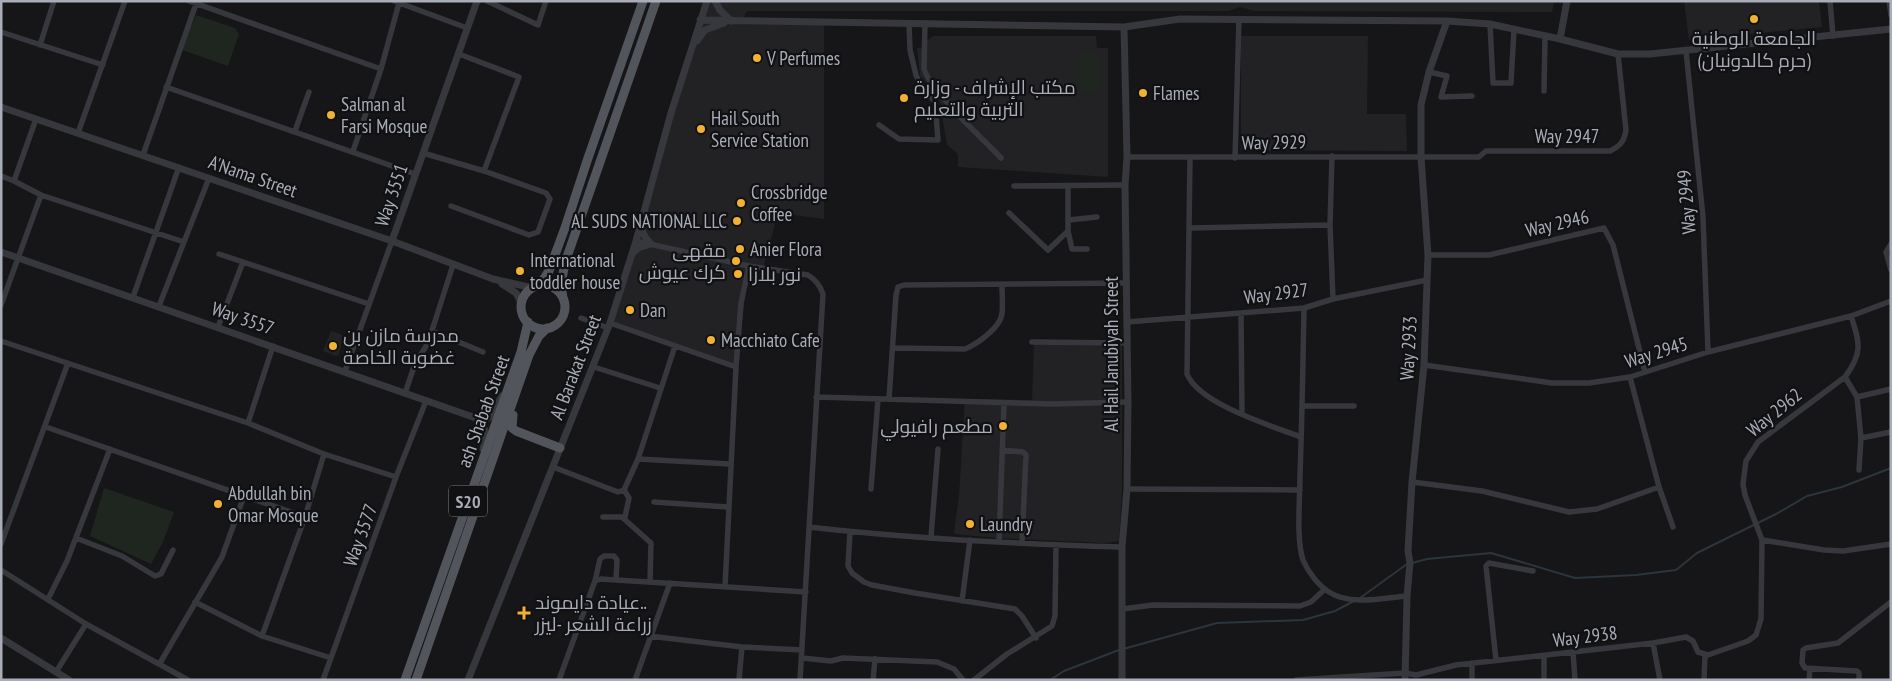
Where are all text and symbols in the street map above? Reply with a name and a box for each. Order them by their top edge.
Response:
marker: الجامعة الوطنية (حرم كالدونيان) [1748,13,1760,25]
place label: الجامعة الوطنية (حرم كالدونيان) [1692,26,1816,74]
place label: V Perfumes [766,46,840,70]
marker: V Perfumes [751,52,763,64]
place label: مكتب الإشراف - وزارة التربية والتعليم [914,75,1076,123]
place label: Flames [1153,81,1200,105]
marker: Flames [1137,87,1149,99]
place label: Salman al Farsi Mosque [341,92,427,138]
marker: مكتب الإشراف - وزارة التربية والتعليم [898,92,910,104]
place label: Hail South Service Station [711,106,809,152]
marker: Salman al Farsi Mosque [325,109,337,121]
marker: Hail South Service Station [695,123,707,135]
street label: Way 2947 [1535,124,1599,148]
street label: Way 2929 [1242,129,1306,155]
street label: A'Nama Street [206,150,301,203]
street label: Way 3551 [369,161,413,229]
street label: Way 2949 [1671,169,1701,235]
place label: Crossbridge Coffee [751,180,828,226]
marker: Crossbridge Coffee [735,197,747,209]
street label: Way 2946 [1523,204,1591,242]
place label: AL SUDS NATIONAL LLC [571,209,727,233]
marker: AL SUDS NATIONAL LLC [731,215,743,227]
place label: Anier Flora [750,237,822,261]
place label: مقهى كرك عيوش [639,238,726,284]
marker: Anier Flora [734,243,746,255]
place label: International toddler house [530,248,620,294]
marker: مقهى كرك عيوش [730,255,742,267]
place label: نور بلازا [748,262,801,286]
marker: International toddler house [514,265,526,277]
marker: نور بلازا [732,268,744,280]
street label: Al Hail Janubiyah Street [1099,276,1123,432]
street label: Way 2927 [1243,277,1309,309]
street label: Way 3557 [209,296,277,340]
place label: Dan [640,298,666,322]
marker: Dan [624,304,636,316]
street label: Al Barakat Street [544,310,606,423]
street label: Way 2933 [1394,315,1422,381]
place label: مدرسة مازن بن غضوبة الخاصة [343,323,459,369]
place label: Macchiato Cafe [721,328,820,352]
street label: Way 2945 [1622,331,1690,373]
marker: Macchiato Cafe [705,334,717,346]
marker: مدرسة مازن بن غضوبة الخاصة [327,340,339,352]
street label: ash Shabab Street [452,351,515,471]
street label: Way 2962 [1741,382,1807,442]
place label: مطعم رافيولي [880,414,993,441]
marker: مطعم رافيولي [997,420,1009,432]
place label: Abdullah bin Omar Mosque [228,481,319,527]
road number: S20 [449,486,487,516]
marker: Abdullah bin Omar Mosque [212,498,224,510]
street label: Way 3577 [338,501,382,569]
place label: Laundry [980,512,1033,536]
marker: Laundry [964,518,976,530]
place label: عيادة دايموند.. زراعة الشعر -ليزر [534,590,652,636]
marker: عيادة دايموند.. زراعة الشعر -ليزر [517,606,531,620]
street label: Way 2938 [1552,620,1618,652]

